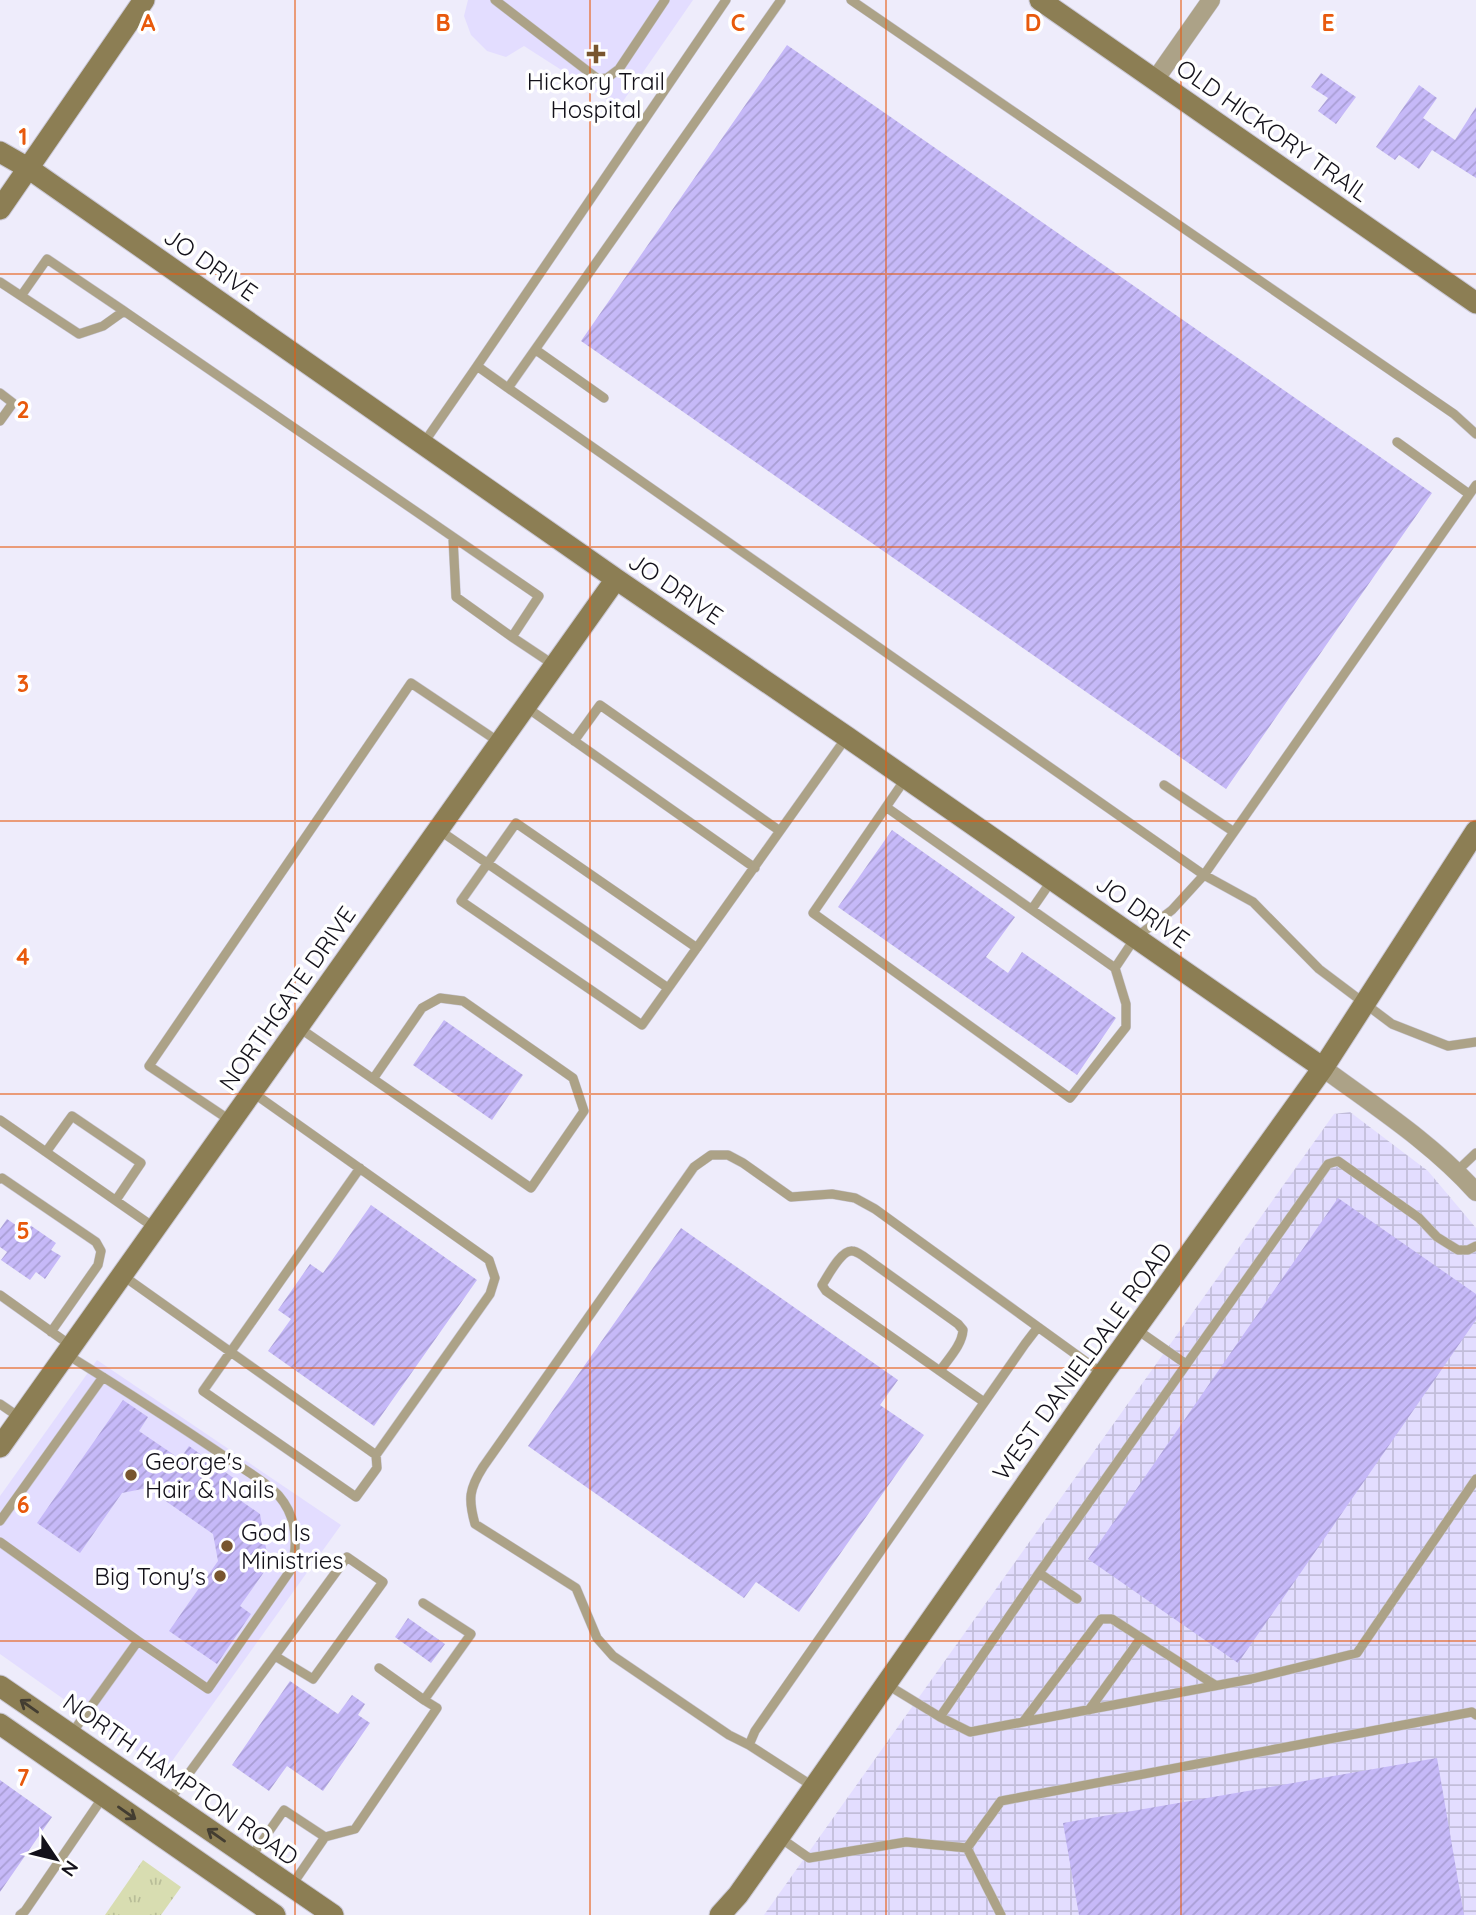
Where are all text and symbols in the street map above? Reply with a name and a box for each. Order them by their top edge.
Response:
text: A [141,8,156,37]
text: B [435,8,451,37]
text: C [731,8,745,37]
text: D [1025,8,1041,37]
text: E [1321,8,1335,37]
marker: Hickory Trail Hospital [586,44,606,64]
street label: OLD HICKORY TRAIL [1171,52,1375,208]
place label: Hickory Trail Hospital [527,66,665,124]
text: 1 [19,122,27,151]
street label: JO DRIVE [158,221,264,307]
text: 2 [16,395,30,424]
street label: JO DRIVE [623,545,729,631]
text: 3 [17,669,29,698]
street label: JO DRIVE [1090,868,1196,954]
street label: NORTHGATE DRIVE [212,900,362,1096]
text: 4 [16,942,30,971]
text: 5 [16,1216,30,1245]
street label: WEST DANIELDALE ROAD [986,1236,1178,1486]
place label: George's Hair & Nails [145,1446,275,1504]
marker: George's Hair & Nails [123,1467,139,1483]
text: 6 [17,1490,29,1519]
place label: God Is Ministries [241,1517,344,1575]
marker: God Is Ministries [219,1538,235,1554]
place label: Big Tony's [94,1561,206,1591]
marker: Big Tony's [212,1568,228,1584]
street label: NORTH HAMPTON ROAD [58,1687,304,1871]
one-way arrow [20,1699,39,1713]
text: 7 [17,1763,30,1792]
one-way arrow [117,1806,136,1820]
north arrow [21,1824,91,1894]
one-way arrow [207,1828,226,1842]

